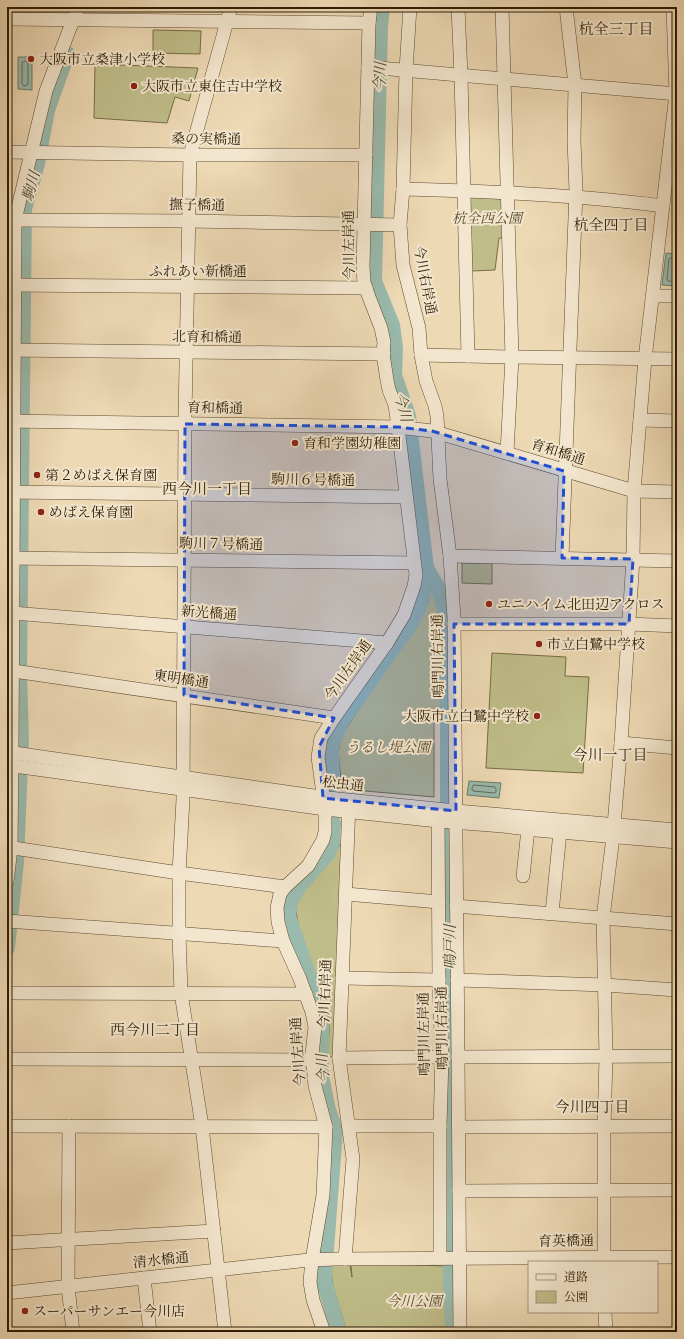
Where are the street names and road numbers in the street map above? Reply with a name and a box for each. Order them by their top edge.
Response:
street label: 桑の実橋通 [171,129,241,149]
street label: 撫子橋通 [169,195,225,215]
street label: 今川左岸通 [339,210,359,280]
street label: 今川右岸通 [409,244,441,316]
street label: ふれあい新橋通 [149,262,247,281]
street label: 北育和橋通 [172,327,242,347]
street label: 育和橋通 [187,398,243,418]
street label: 育和橋通 [528,435,588,469]
street label: 駒川６号橋通 [271,470,355,490]
street label: 駒川７号橋通 [179,534,263,554]
street label: 新光橋通 [180,602,238,624]
street label: 鳴門川右岸通 [428,614,448,698]
street label: 今川左岸通 [320,636,376,704]
street label: 東明橋通 [152,666,210,692]
street label: 松虫通 [321,772,365,796]
street label: 今川右岸通 [314,959,336,1029]
street label: 鳴門川右岸通 [432,986,452,1070]
street label: 鳴門川左岸通 [414,992,434,1076]
street label: 今川左岸通 [286,1016,310,1088]
street label: 育英橋通 [538,1231,594,1251]
street label: 清水橋通 [132,1248,190,1272]

